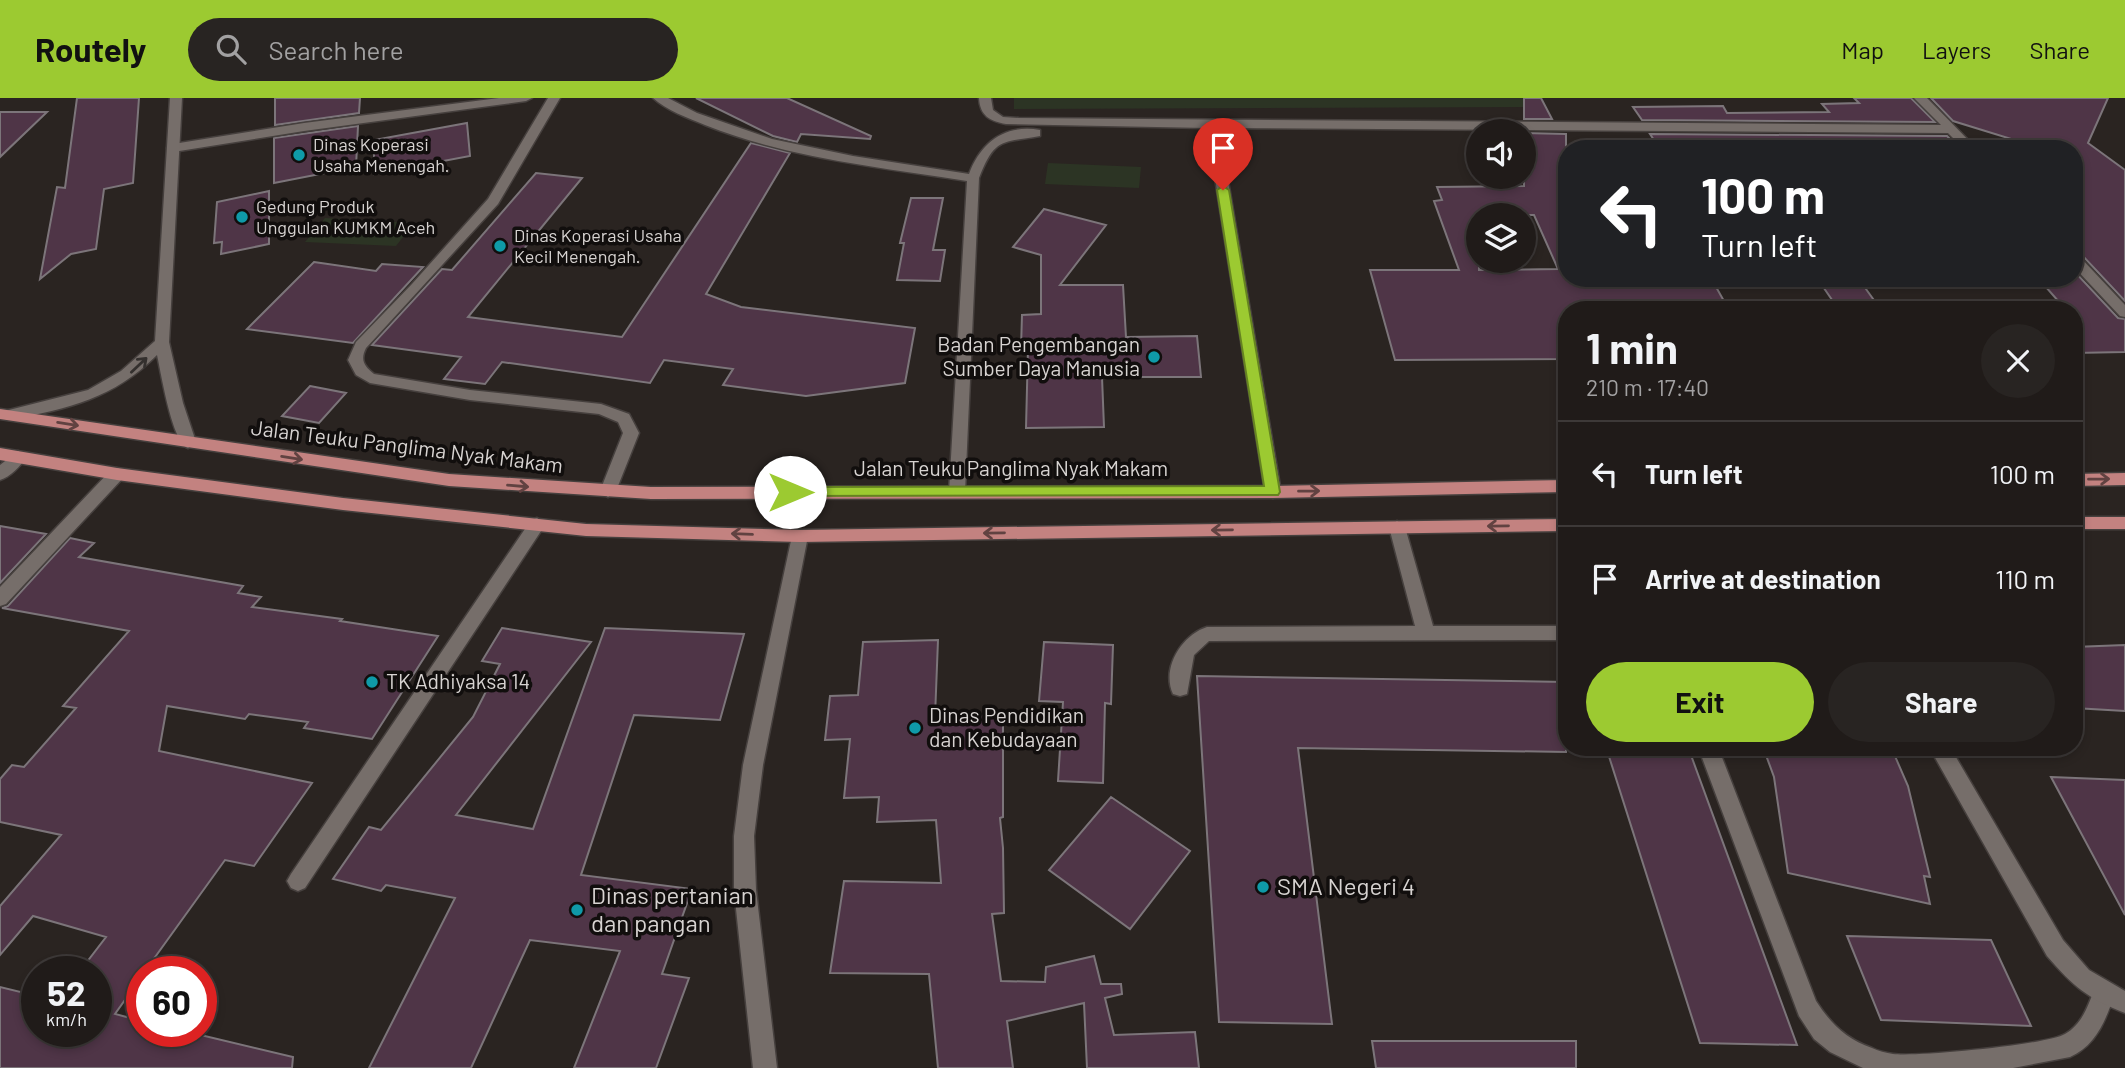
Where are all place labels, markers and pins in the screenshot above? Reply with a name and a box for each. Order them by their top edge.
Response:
pin [1193,118,1253,190]
place label: Dinas Koperasi Usaha Menengah. [313,133,450,176]
marker: Dinas Koperasi Usaha Menengah. [291,147,307,163]
place label: Gedung Produk Unggulan KUMKM Aceh [256,195,435,238]
marker: Gedung Produk Unggulan KUMKM Aceh [234,209,250,225]
place label: Dinas Koperasi Usaha Kecil Menengah. [514,224,682,267]
marker: Dinas Koperasi Usaha Kecil Menengah. [492,238,508,254]
place label: Badan Pengembangan Sumber Daya Manusia [937,331,1140,380]
marker: Badan Pengembangan Sumber Daya Manusia [1146,349,1162,365]
place label: TK Adhiyaksa 14 [386,668,530,693]
marker: TK Adhiyaksa 14 [364,674,380,690]
place label: Dinas Pendidikan dan Kebudayaan [929,702,1084,751]
marker: Dinas Pendidikan dan Kebudayaan [907,720,923,736]
place label: SMA Negeri 4 [1277,871,1415,900]
marker: SMA Negeri 4 [1255,879,1271,895]
place label: Dinas pertanian dan pangan [591,880,754,937]
marker: Dinas pertanian dan pangan [569,902,585,918]

